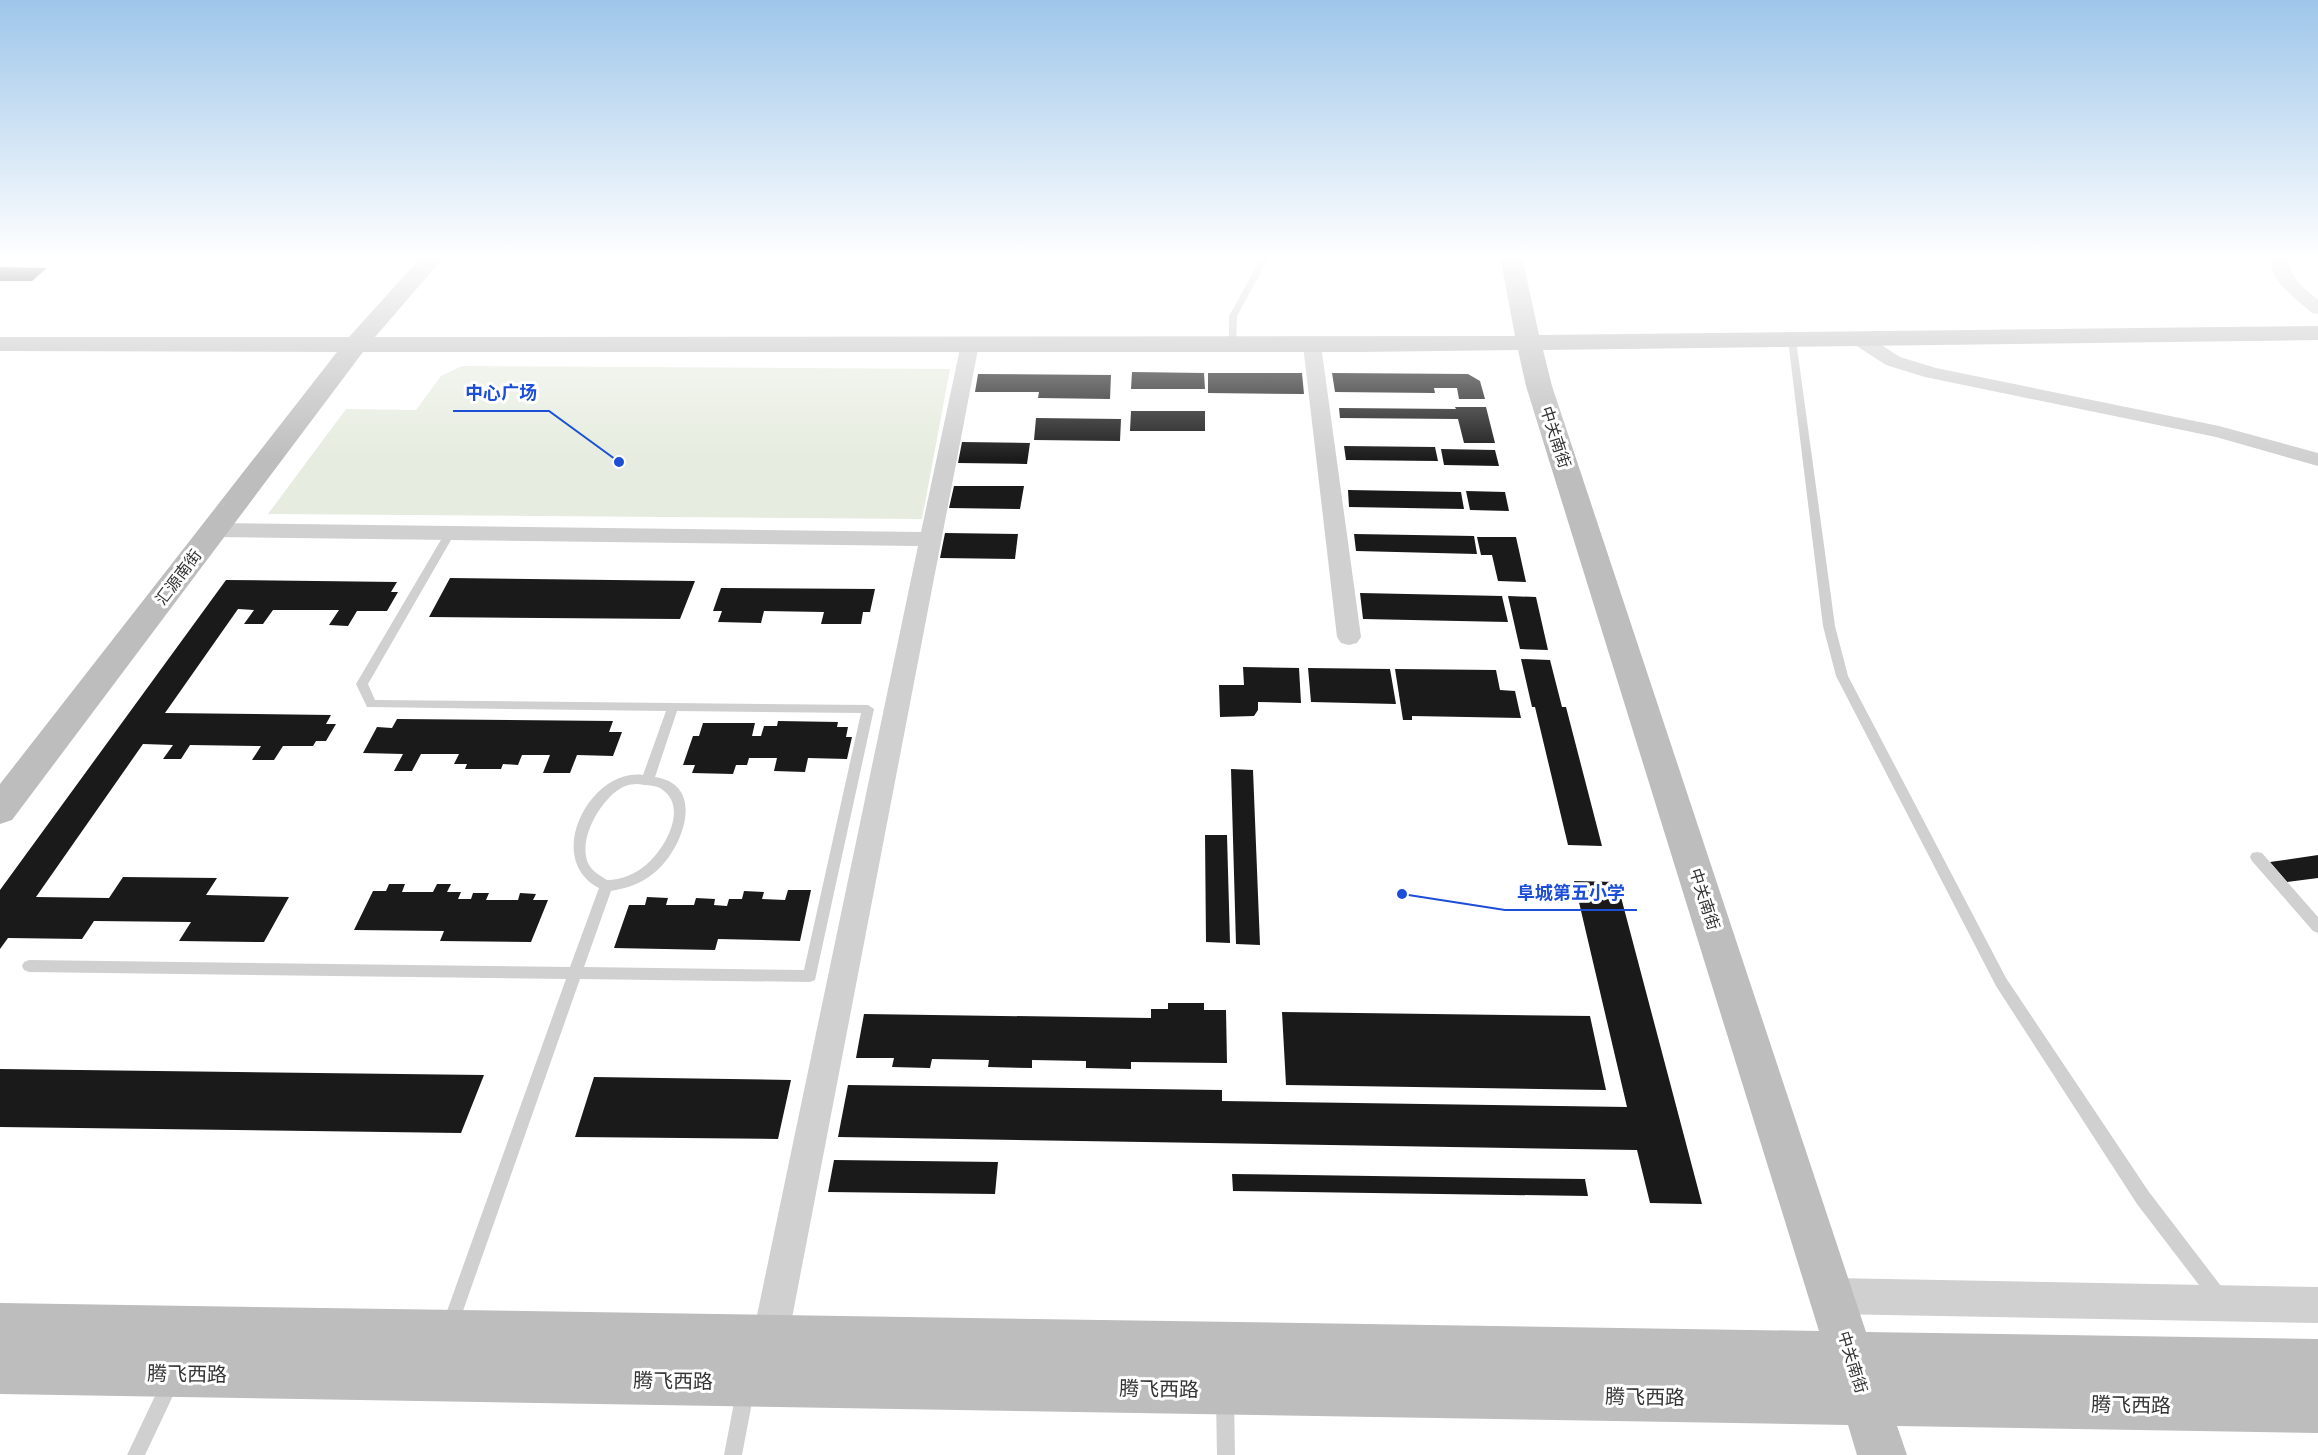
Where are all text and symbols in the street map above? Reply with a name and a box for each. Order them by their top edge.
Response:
callout: 中心广场 [453,375,549,411]
text: 中心广场 [465,381,537,405]
street label: 中关南街 [1536,403,1575,471]
street label: 汇源南街 [151,545,206,609]
street label: 中关南街 [1685,865,1724,933]
callout: 阜城第五小学 [1505,874,1637,910]
text: 阜城第五小学 [1517,881,1625,905]
street label: 中关南街 [1833,1328,1872,1396]
street label: 腾飞西路 [147,1360,227,1388]
street label: 腾飞西路 [633,1367,713,1395]
street label: 腾飞西路 [1119,1375,1199,1403]
street label: 腾飞西路 [1605,1383,1685,1411]
street label: 腾飞西路 [2091,1391,2171,1419]

